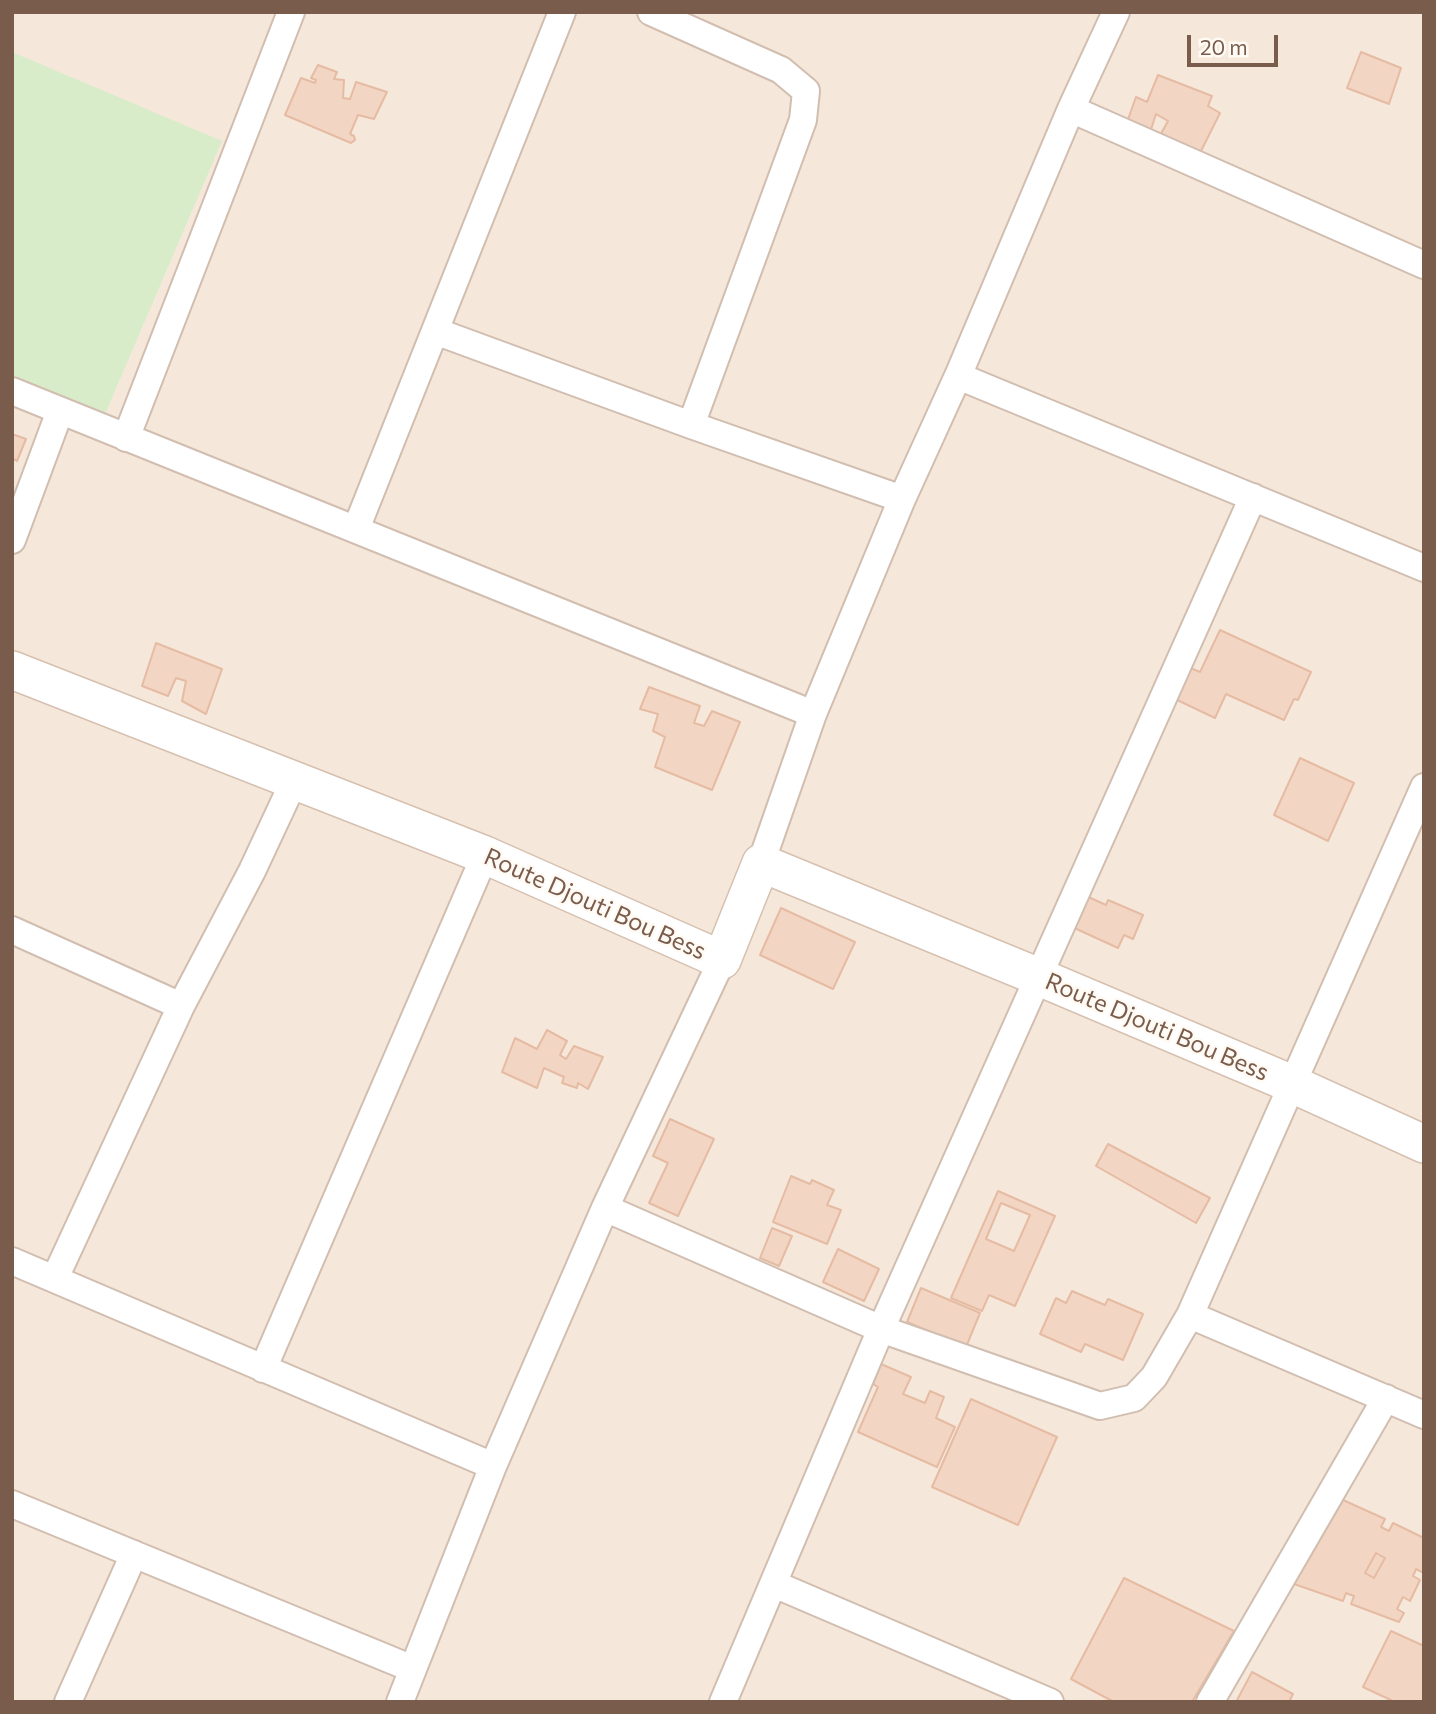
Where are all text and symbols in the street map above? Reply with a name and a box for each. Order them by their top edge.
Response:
scale bar [1191,21,1282,65]
text: 20 m [1200,34,1248,59]
street label: Route Djouti Bou Bess [480,842,710,966]
street label: Route Djouti Bou Bess [1041,967,1273,1087]

